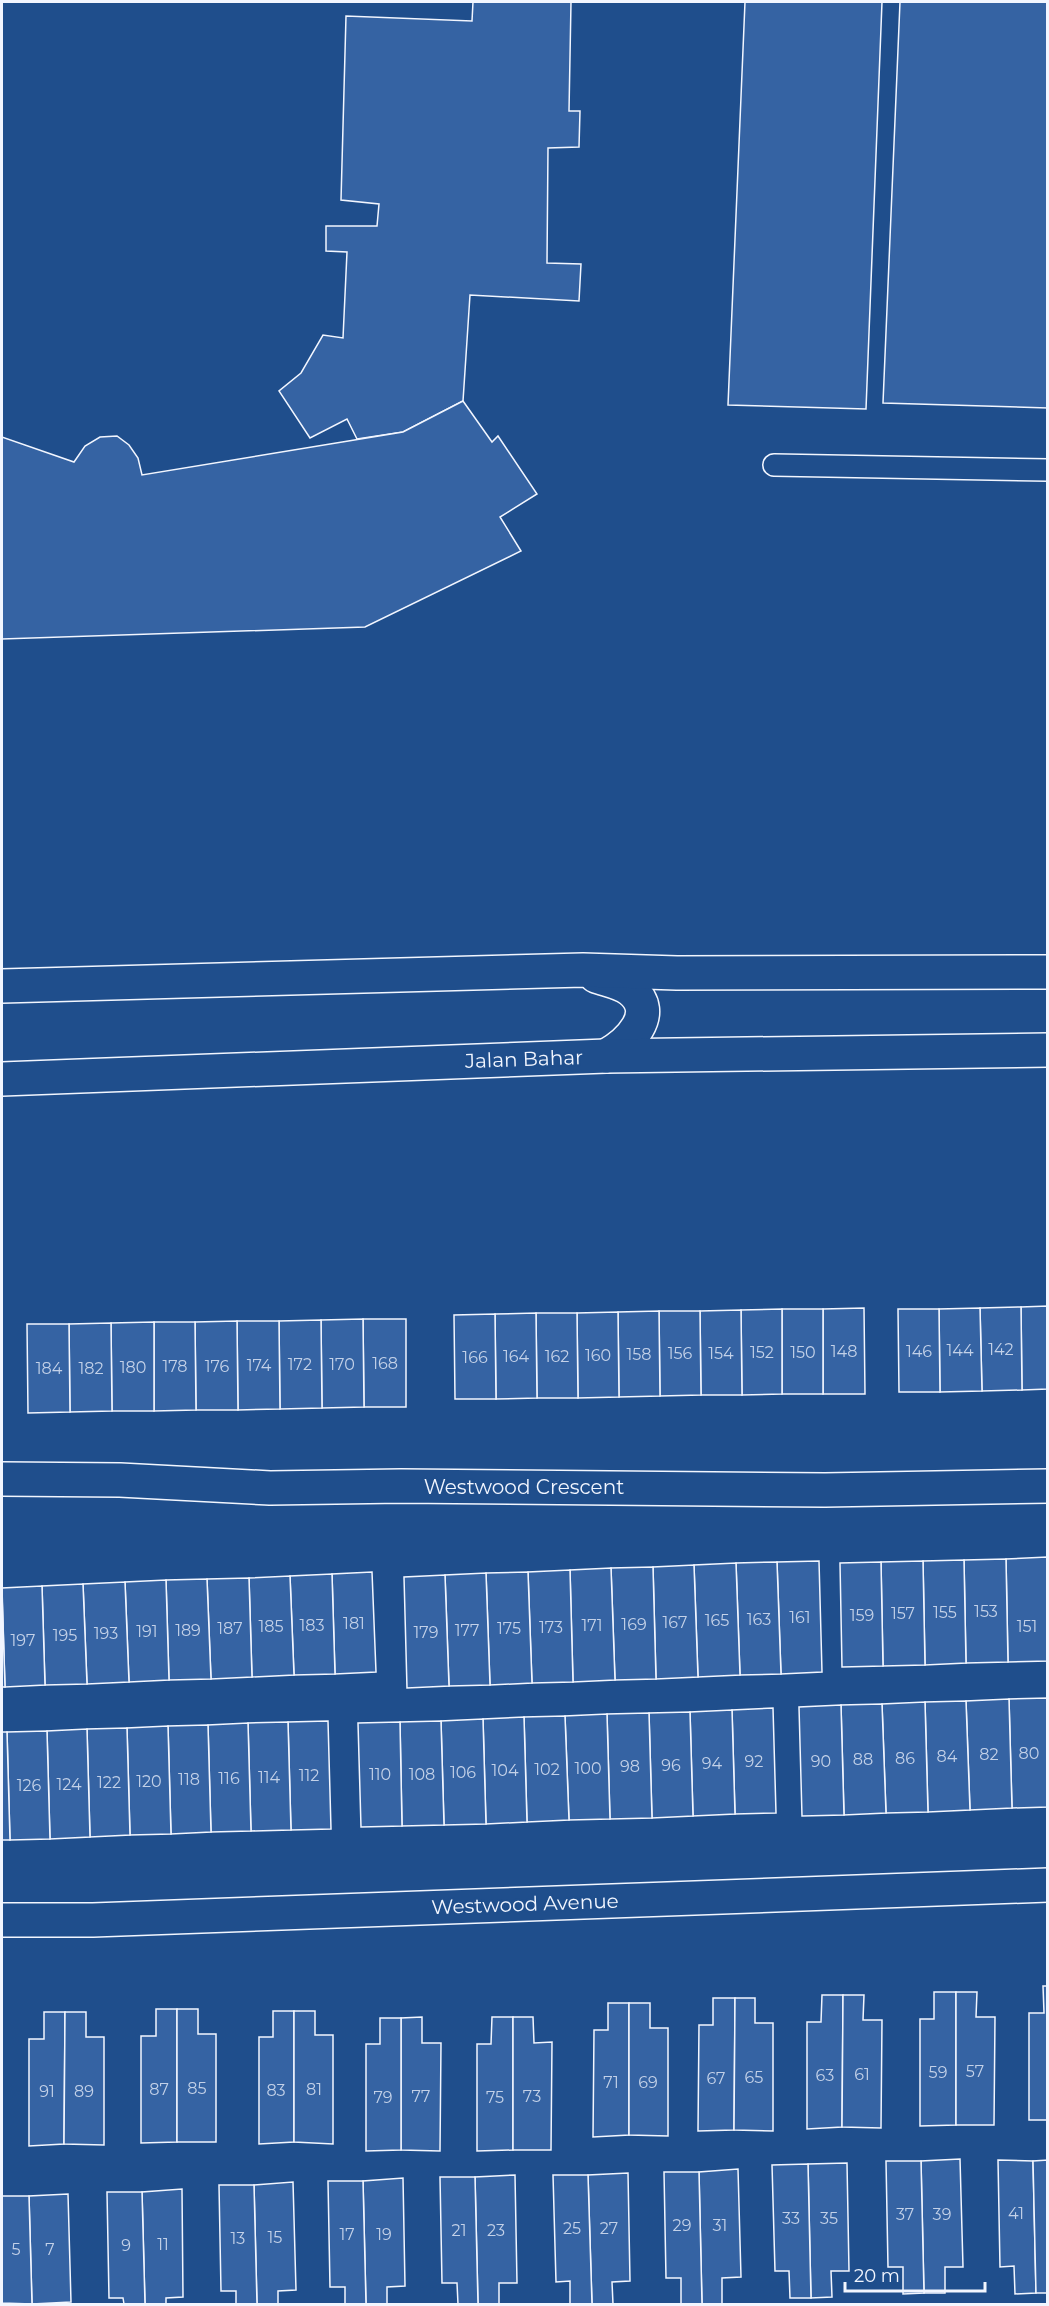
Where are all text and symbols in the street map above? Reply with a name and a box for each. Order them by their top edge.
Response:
street label: Jalan Bahar [464,1045,583,1073]
house number: 142 [988,1340,1014,1359]
house number: 144 [947,1341,974,1360]
house number: 148 [831,1342,857,1361]
house number: 146 [906,1342,932,1361]
house number: 152 [750,1343,774,1362]
house number: 150 [790,1343,816,1362]
house number: 156 [668,1344,693,1363]
house number: 154 [708,1344,734,1363]
house number: 158 [626,1345,652,1364]
house number: 160 [585,1346,611,1365]
house number: 164 [503,1347,529,1366]
house number: 162 [545,1347,569,1366]
house number: 166 [462,1348,488,1367]
house number: 168 [372,1354,398,1373]
house number: 172 [288,1355,312,1374]
house number: 170 [329,1355,355,1374]
house number: 174 [247,1356,272,1375]
house number: 178 [162,1357,188,1376]
house number: 176 [205,1357,230,1376]
house number: 180 [120,1358,146,1377]
house number: 184 [36,1359,63,1378]
house number: 182 [78,1359,104,1378]
street label: Westwood Crescent [424,1475,624,1499]
house number: 153 [974,1602,998,1621]
house number: 155 [933,1603,957,1622]
house number: 157 [891,1604,915,1623]
house number: 159 [850,1606,874,1625]
house number: 161 [789,1608,811,1627]
house number: 163 [747,1610,771,1629]
house number: 165 [705,1611,729,1630]
house number: 167 [663,1613,687,1632]
house number: 181 [343,1614,365,1633]
house number: 169 [621,1615,647,1634]
house number: 183 [299,1616,325,1635]
house number: 171 [581,1616,603,1635]
house number: 185 [258,1617,284,1636]
house number: 151 [1017,1617,1037,1636]
house number: 173 [539,1618,563,1637]
house number: 187 [217,1619,243,1638]
house number: 175 [497,1619,521,1638]
house number: 189 [175,1621,201,1640]
house number: 177 [455,1621,479,1640]
house number: 191 [136,1622,158,1641]
house number: 179 [414,1623,438,1642]
house number: 193 [94,1624,118,1643]
house number: 195 [53,1626,77,1645]
house number: 197 [11,1631,35,1650]
house number: 80 [1019,1744,1039,1763]
house number: 82 [979,1745,999,1764]
house number: 84 [937,1747,958,1766]
house number: 86 [895,1749,915,1768]
house number: 88 [853,1750,873,1769]
house number: 92 [745,1752,763,1771]
house number: 90 [811,1752,831,1771]
house number: 94 [702,1754,723,1773]
house number: 96 [661,1756,681,1775]
house number: 98 [620,1757,640,1776]
house number: 100 [575,1759,601,1778]
house number: 102 [534,1760,560,1779]
house number: 104 [492,1761,519,1780]
house number: 106 [450,1763,476,1782]
house number: 110 [369,1765,391,1784]
house number: 108 [409,1765,435,1784]
house number: 112 [299,1766,319,1785]
house number: 114 [258,1768,280,1787]
house number: 116 [218,1769,240,1788]
house number: 118 [178,1770,200,1789]
house number: 120 [136,1772,162,1791]
house number: 122 [97,1773,121,1792]
house number: 124 [56,1775,82,1794]
house number: 126 [17,1776,42,1795]
street label: Westwood Avenue [431,1889,619,1919]
house number: 57 [966,2062,984,2081]
house number: 59 [929,2063,947,2082]
house number: 61 [854,2065,870,2084]
house number: 63 [816,2066,834,2085]
house number: 65 [745,2068,763,2087]
house number: 67 [706,2069,726,2088]
house number: 71 [603,2073,619,2092]
house number: 69 [638,2073,658,2092]
house number: 85 [187,2079,207,2098]
house number: 87 [149,2080,169,2099]
house number: 81 [306,2080,322,2099]
house number: 83 [266,2081,286,2100]
house number: 91 [39,2082,55,2101]
house number: 89 [74,2082,94,2101]
house number: 77 [412,2087,430,2106]
house number: 73 [523,2087,541,2106]
house number: 79 [373,2088,393,2107]
house number: 75 [486,2088,504,2107]
house number: 41 [1008,2204,1024,2223]
house number: 37 [896,2205,914,2224]
house number: 39 [933,2205,951,2224]
house number: 33 [782,2209,800,2228]
house number: 35 [820,2209,838,2228]
house number: 29 [673,2216,691,2235]
house number: 31 [713,2216,727,2235]
house number: 25 [563,2219,581,2238]
house number: 27 [600,2219,618,2238]
house number: 21 [452,2221,466,2240]
house number: 23 [487,2221,505,2240]
house number: 17 [339,2225,355,2244]
house number: 19 [376,2225,392,2244]
house number: 15 [268,2228,282,2247]
house number: 13 [231,2229,245,2248]
house number: 11 [157,2235,169,2254]
house number: 9 [121,2236,131,2255]
house number: 5 [11,2240,21,2259]
house number: 7 [45,2240,55,2259]
scale bar [845,2255,984,2293]
text: 20 m [854,2265,900,2287]

